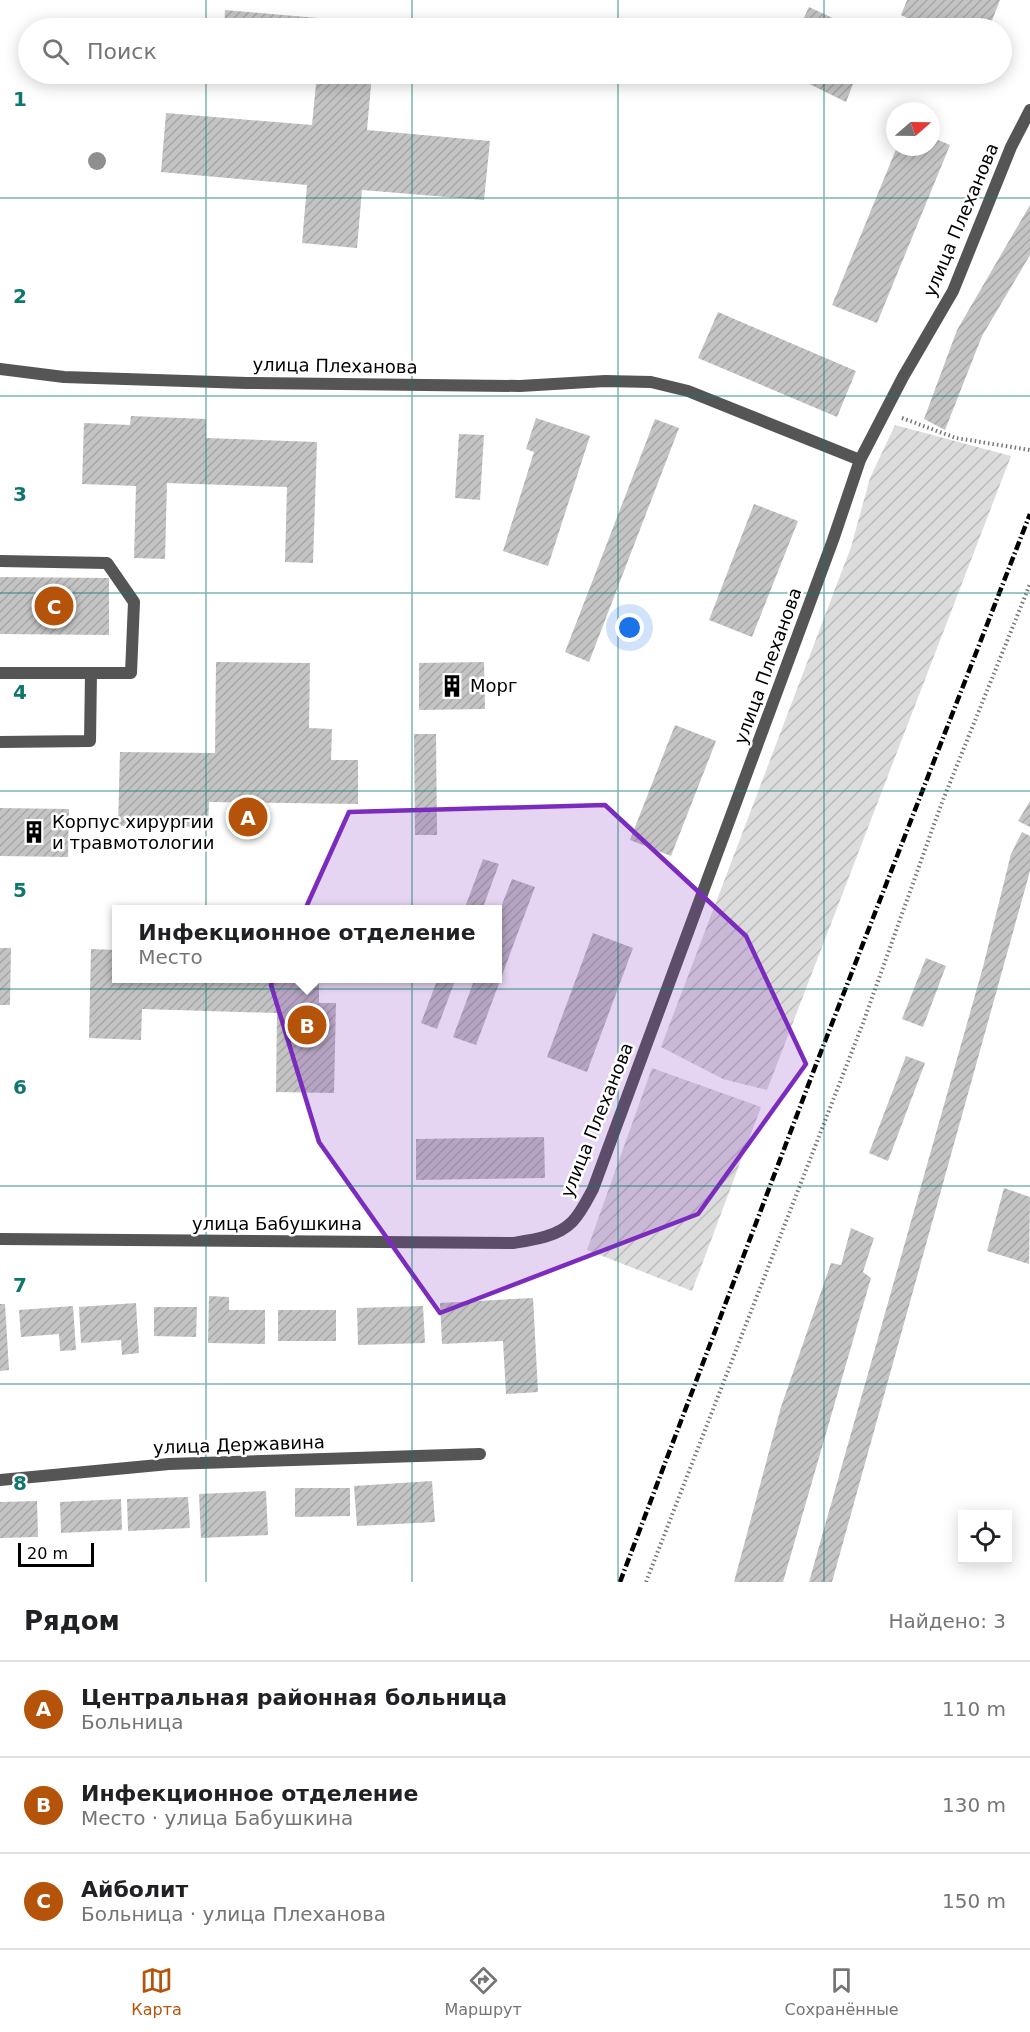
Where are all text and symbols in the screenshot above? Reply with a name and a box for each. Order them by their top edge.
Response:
search box [18,18,1012,84]
icon: search [39,35,72,68]
text: Поиск [87,39,157,64]
text: 1 [13,87,27,111]
north arrow [886,102,940,156]
street label: улица Плеханова [919,140,1002,300]
text: 2 [13,284,27,308]
street label: улица Плеханова [252,354,418,377]
text: 3 [13,482,27,506]
pin: C [34,584,74,628]
street label: улица Плеханова [729,585,806,747]
your location [615,613,644,642]
building icon: Морг [439,673,465,699]
place label: Морг [470,675,517,696]
text: 4 [13,680,27,704]
pin: A [228,794,268,840]
place label: Корпус хирургии и травмотологии [52,811,214,853]
building icon: Корпус хирургии и травмотологии [21,819,47,845]
text: 5 [13,878,27,902]
popup [112,905,502,983]
text: Инфекционное отделение [138,920,476,945]
text: Место [138,945,203,969]
pin: B [288,1002,326,1048]
street label: улица Плеханова [556,1039,637,1200]
text: 6 [13,1075,27,1099]
street label: улица Бабушкина [192,1213,362,1234]
text: 7 [13,1273,27,1297]
street label: улица Державина [153,1431,325,1458]
text: 8 [13,1471,27,1495]
map controls [958,1510,1012,1564]
button: locate [958,1510,1012,1564]
scale bar [18,1540,94,1568]
text: 20 m [27,1544,68,1563]
text: Рядом [24,1606,120,1636]
text: Найдено: 3 [888,1609,1006,1633]
text: Центральная районная больница [81,1685,507,1710]
text: A [36,1697,51,1721]
text: 110 m [942,1697,1006,1721]
text: Больница [81,1710,183,1734]
text: Инфекционное отделение [81,1781,418,1806]
text: B [36,1793,51,1817]
text: 130 m [942,1793,1006,1817]
text: Место · улица Бабушкина [81,1806,353,1830]
text: Айболит [81,1877,188,1902]
text: C [36,1889,51,1913]
text: 150 m [942,1889,1006,1913]
text: Больница · улица Плеханова [81,1902,386,1926]
tab: Карта [131,1964,182,2019]
tab: Маршрут [444,1964,522,2019]
tab: Сохранённые [785,1964,899,2019]

